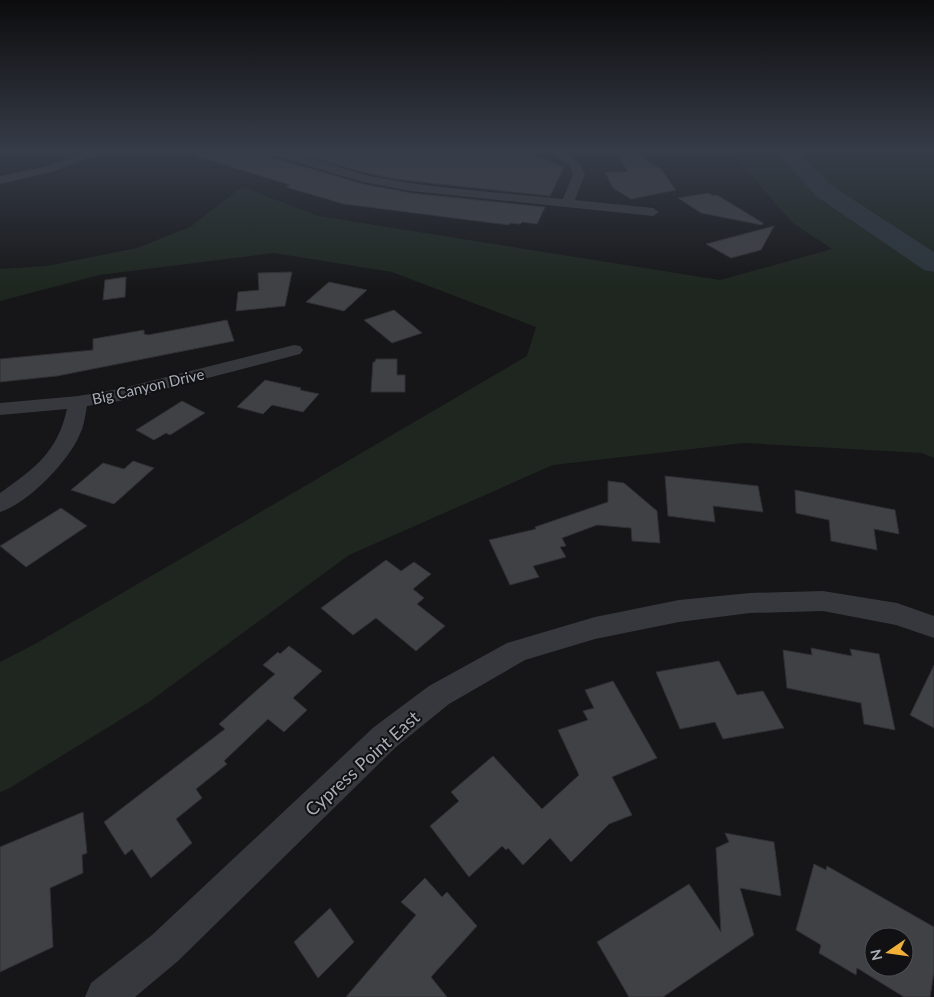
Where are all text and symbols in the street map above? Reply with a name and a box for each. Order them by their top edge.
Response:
street label: Big Canyon Drive [90,364,206,408]
street label: Cypress Point East [300,706,424,820]
north arrow [864,927,914,977]
text: N [866,948,885,962]

